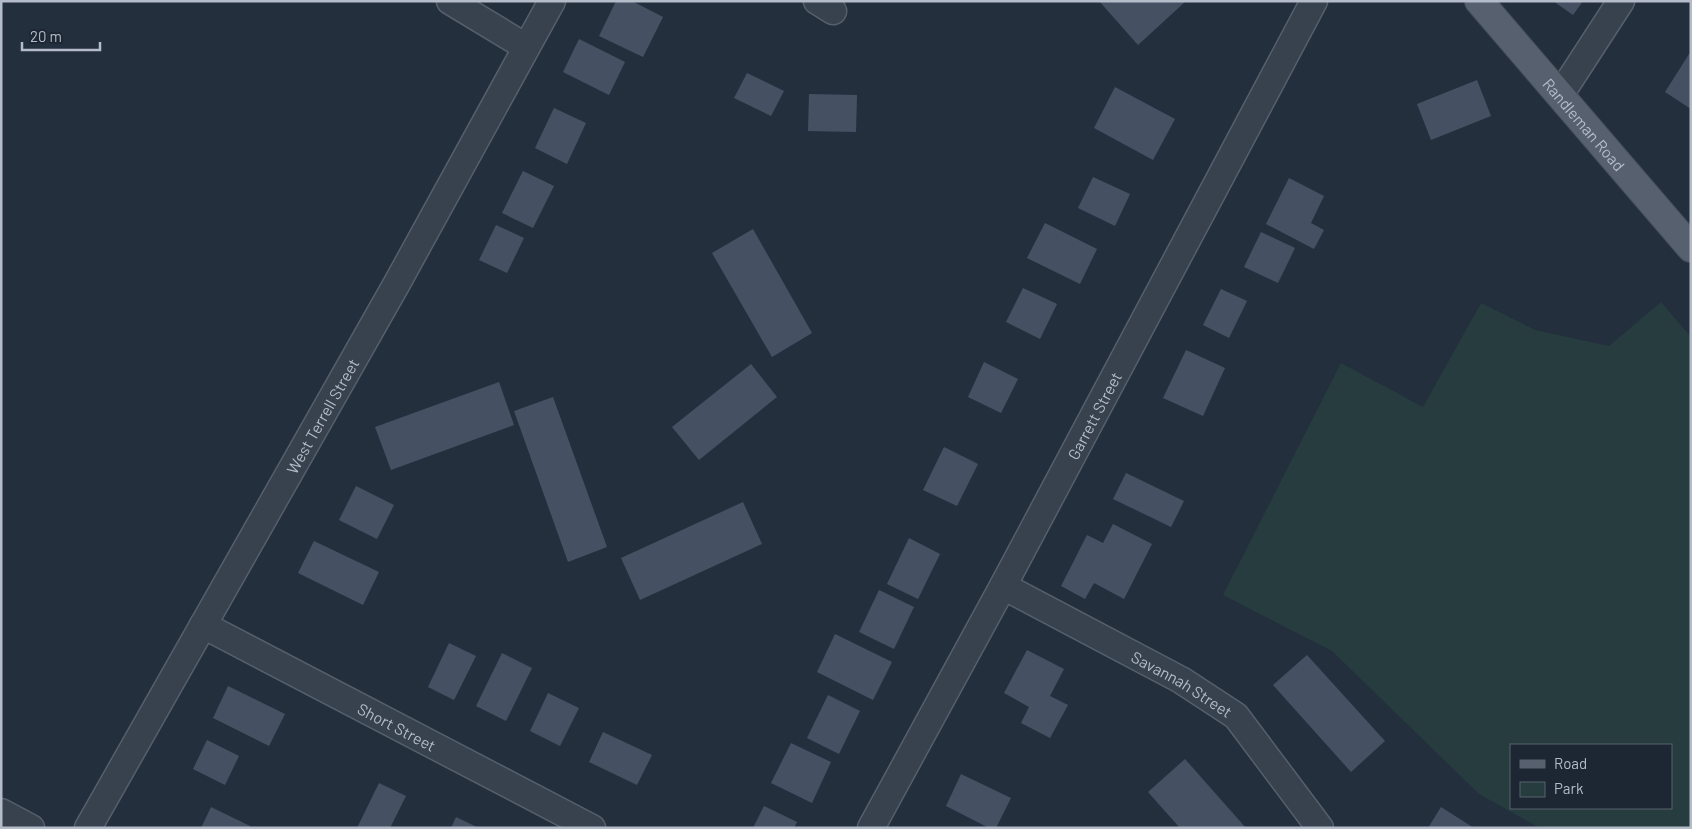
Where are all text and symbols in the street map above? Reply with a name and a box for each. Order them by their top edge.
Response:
scale bar [22,20,100,52]
text: 20 m [30,27,62,45]
street label: Randleman Road [1539,74,1630,174]
street label: West Terrell Street [282,355,362,477]
street label: Garrett Street [1063,368,1125,462]
street label: Savannah Street [1129,646,1236,721]
street label: Short Street [355,698,439,755]
legend [1510,744,1672,809]
text: Road [1554,754,1587,772]
text: Park [1554,779,1584,797]

